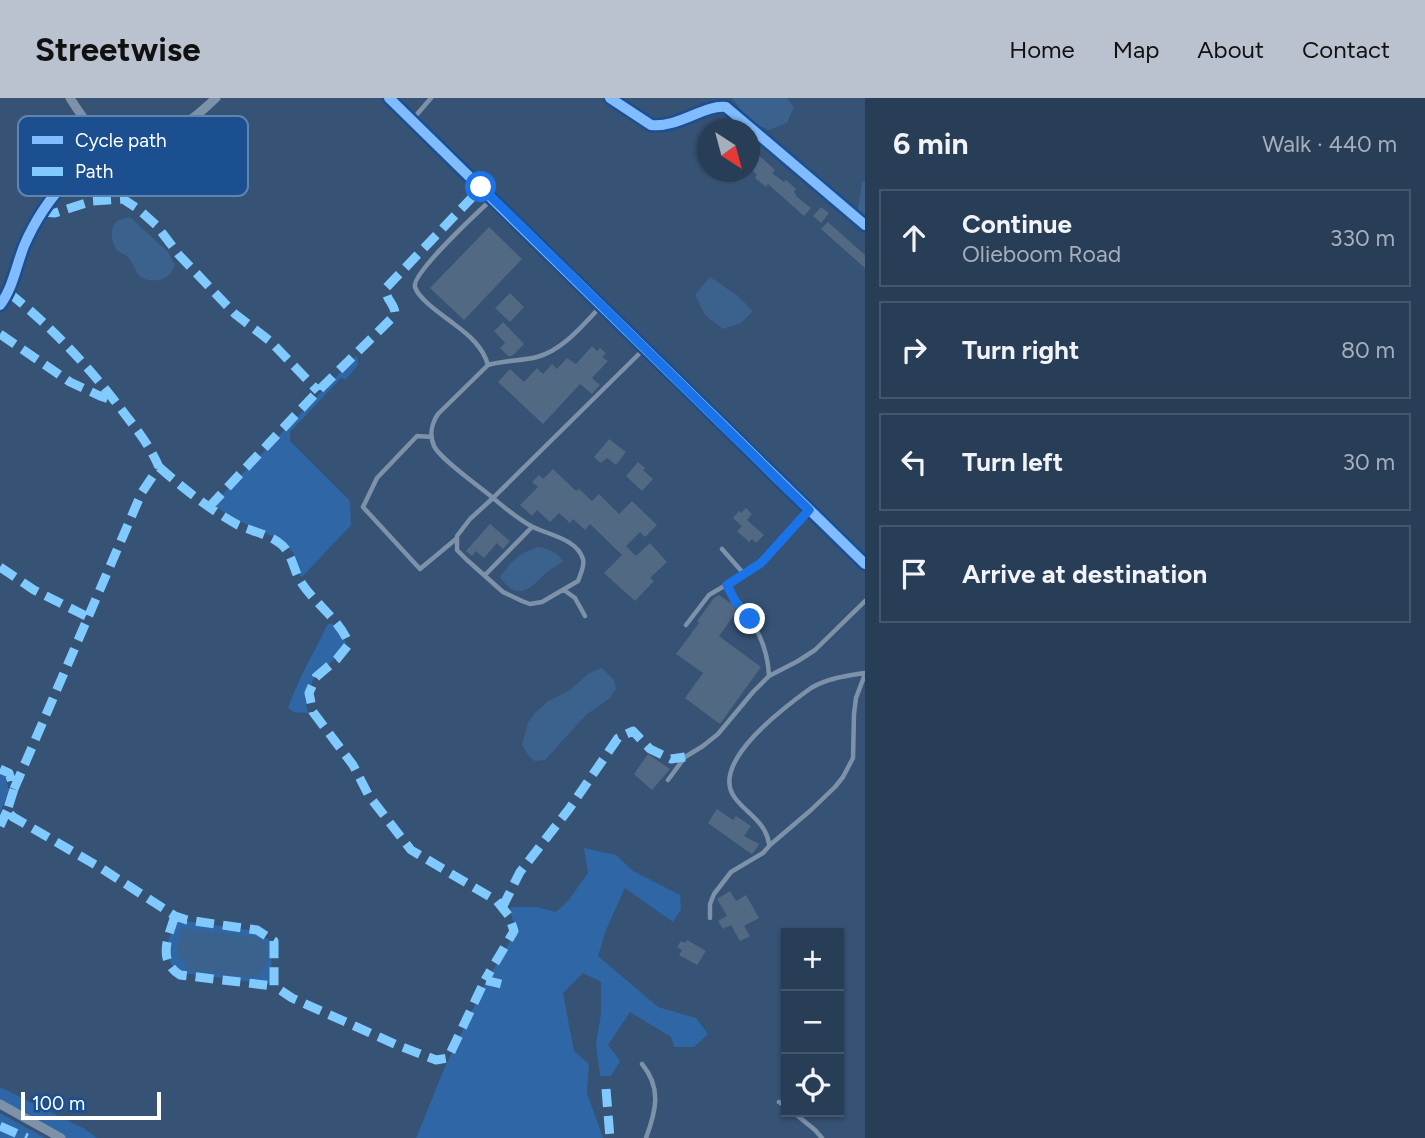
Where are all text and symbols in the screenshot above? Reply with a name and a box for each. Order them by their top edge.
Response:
text: Streetwise [35,30,201,69]
text: Home [1009,35,1075,64]
text: Map [1113,35,1159,64]
text: About [1197,35,1264,64]
text: Contact [1302,35,1390,64]
legend [18,116,248,196]
north arrow [697,119,760,182]
text: 6 min [893,125,969,162]
text: Cycle path [75,129,167,152]
text: Walk · 440 m [1262,130,1397,158]
text: Path [75,160,113,183]
route start [465,171,496,202]
text: Continue [962,208,1072,240]
icon: ahead [895,219,933,257]
text: 330 m [1330,224,1395,252]
text: Olieboom Road [962,240,1121,268]
icon: right [895,331,933,369]
text: Turn right [962,334,1079,366]
text: 80 m [1341,336,1395,364]
icon: left [895,443,933,481]
text: Turn left [962,446,1063,478]
text: 30 m [1342,448,1395,476]
icon: arrive [895,555,933,593]
text: Arrive at destination [962,558,1207,590]
route end [734,603,765,634]
map controls [781,928,844,1117]
button: + [781,928,844,991]
button: − [781,991,844,1054]
button: locate [781,1054,844,1117]
scale bar [21,1089,161,1121]
text: 100 m [32,1092,85,1115]

